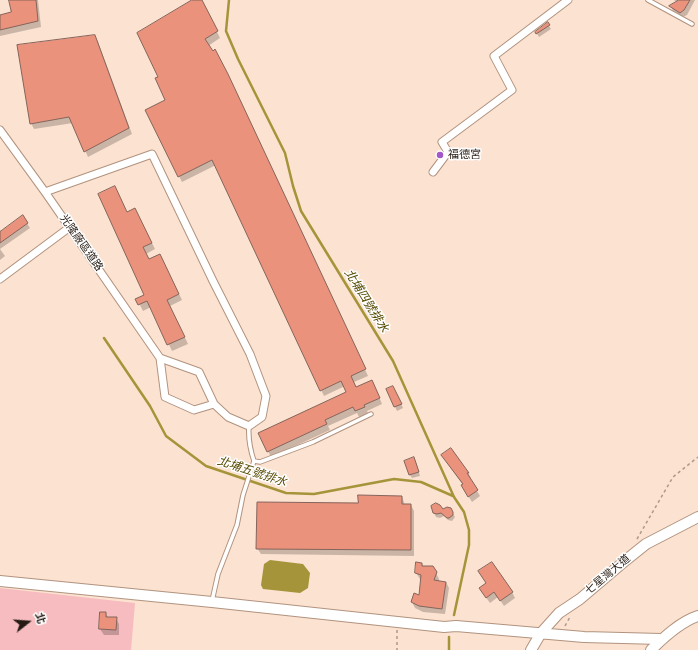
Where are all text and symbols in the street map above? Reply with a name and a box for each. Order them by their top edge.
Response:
place label: 福德宮 [448,148,481,162]
marker: 福德宮 [435,150,445,160]
street label: 光隆廠區道路 [57,212,105,274]
water label: 北埔四號排水 [341,267,391,335]
water label: 北埔五號排水 [216,454,288,490]
street label: 七星灣大道 [583,552,633,598]
north arrow [8,602,48,642]
text: 北 [32,611,48,626]

